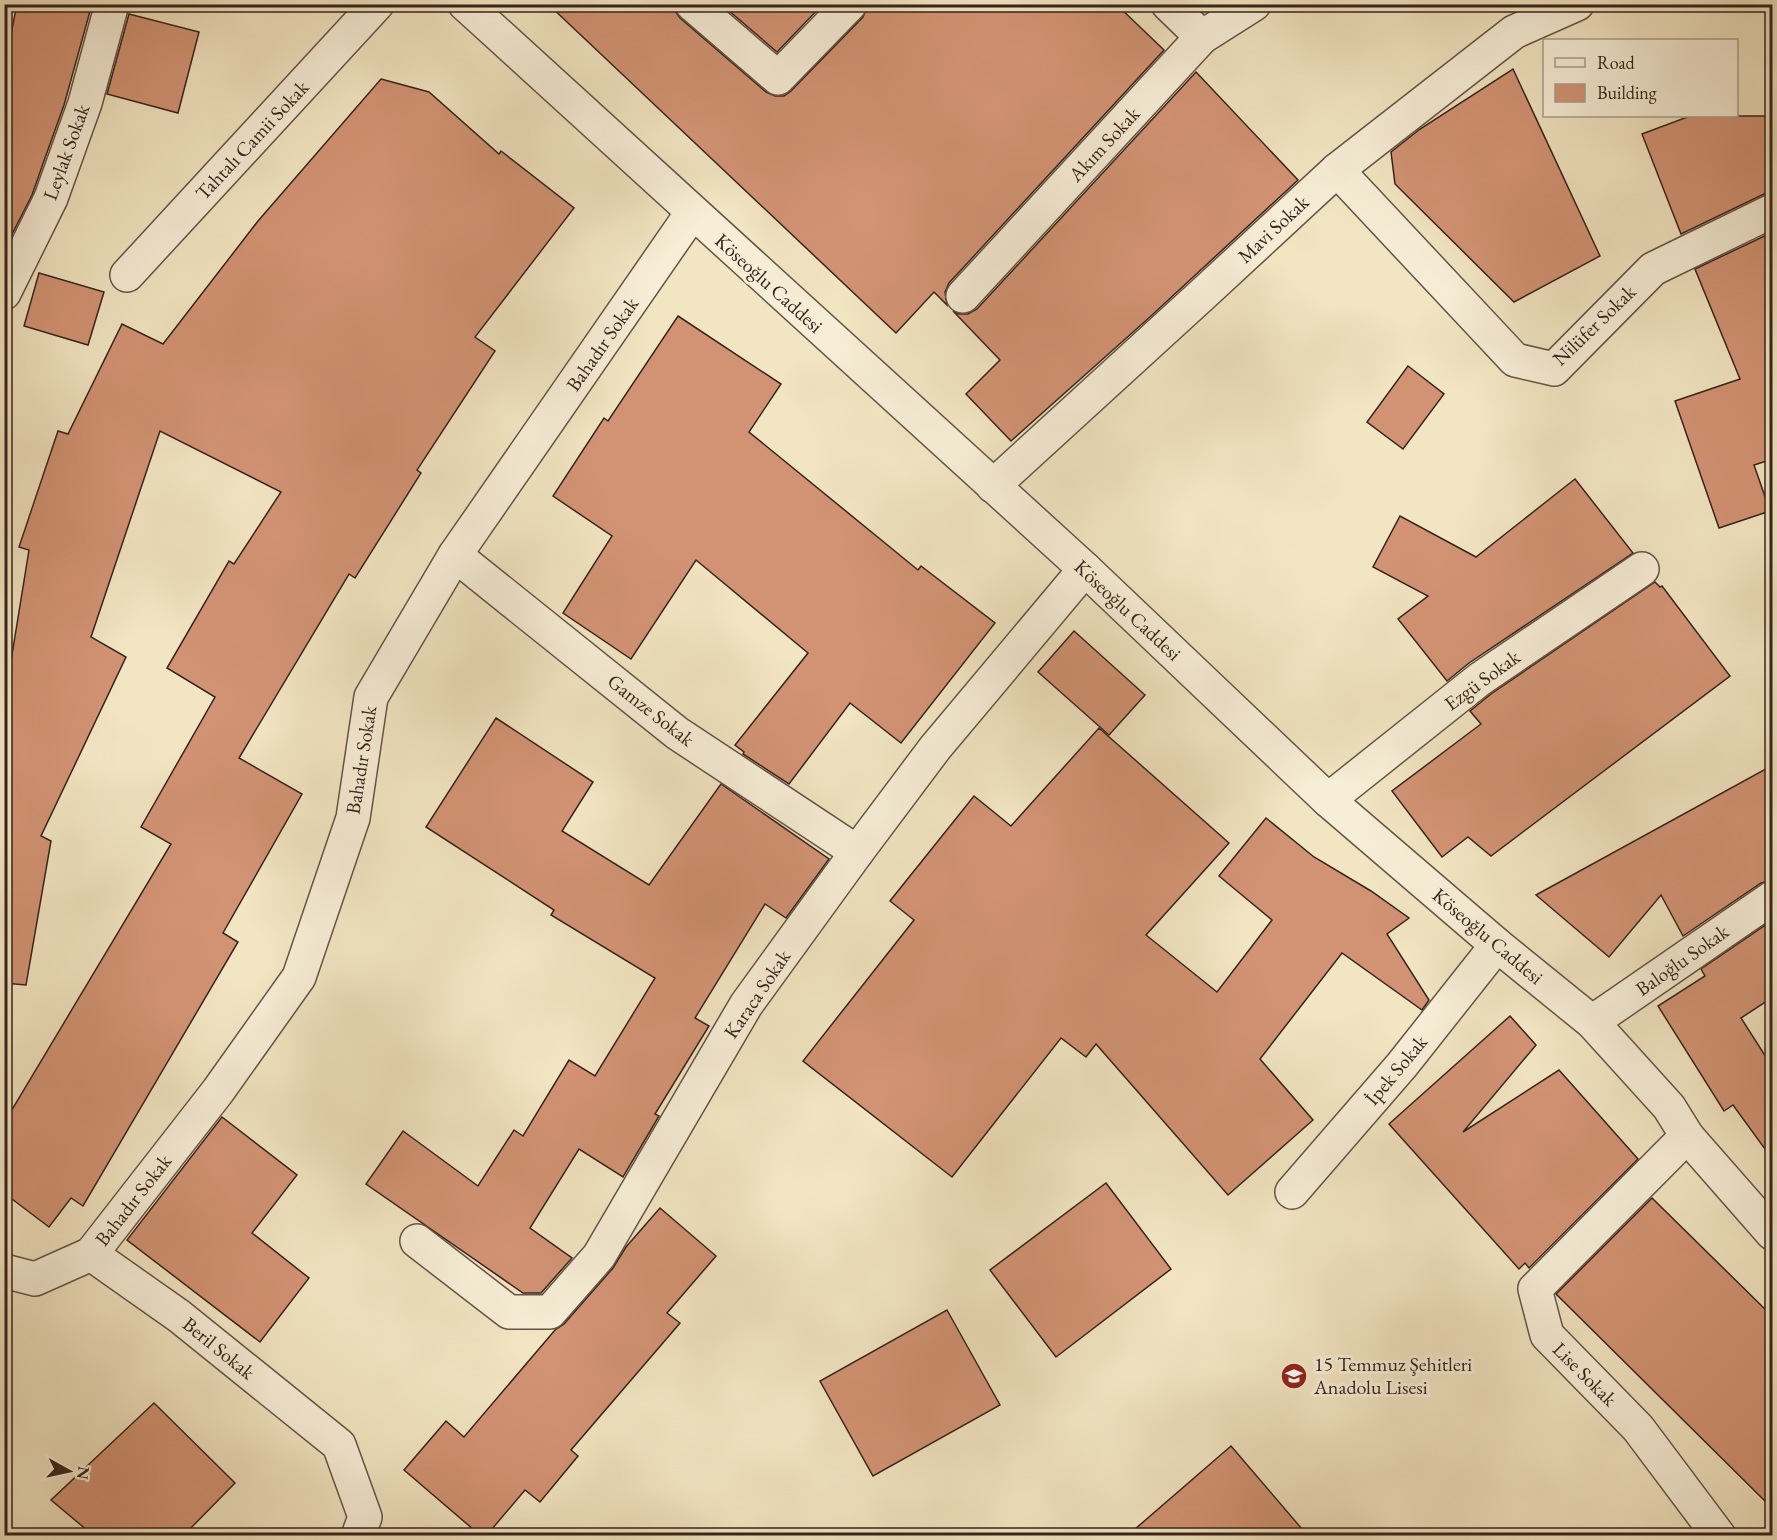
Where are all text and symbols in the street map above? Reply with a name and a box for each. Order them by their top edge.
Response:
legend [1543,39,1738,117]
text: Road [1597,51,1636,74]
street label: Tahtalı Camii Sokak [190,74,315,205]
text: Building [1597,81,1657,104]
street label: Leylak Sokak [37,100,96,203]
street label: Akım Sokak [1062,101,1146,188]
street label: Mavi Sokak [1232,189,1315,269]
street label: Köseoğlu Caddesi [709,227,829,339]
street label: Nilüfer Sokak [1547,278,1642,371]
street label: Bahadır Sokak [560,291,644,396]
street label: Köseoğlu Caddesi [1069,554,1187,666]
street label: Ezgü Sokak [1439,643,1526,716]
street label: Gamze Sokak [602,668,700,752]
street label: Bahadır Sokak [340,703,382,816]
street label: Köseoğlu Caddesi [1427,882,1549,990]
street label: Baloğlu Sokak [1630,918,1734,1002]
street label: Karaca Sokak [718,944,797,1043]
street label: İpek Sokak [1359,1029,1433,1111]
street label: Bahadır Sokak [89,1148,177,1251]
street label: Beril Sokak [178,1311,261,1385]
street label: Lise Sokak [1547,1336,1623,1412]
place label: 15 Temmuz Şehitleri Anadolu Lisesi [1313,1351,1472,1400]
school or university icon: 15 Temmuz Şehitleri Anadolu Lisesi [1279,1361,1309,1391]
north arrow [39,1441,99,1501]
text: N [72,1465,95,1481]

